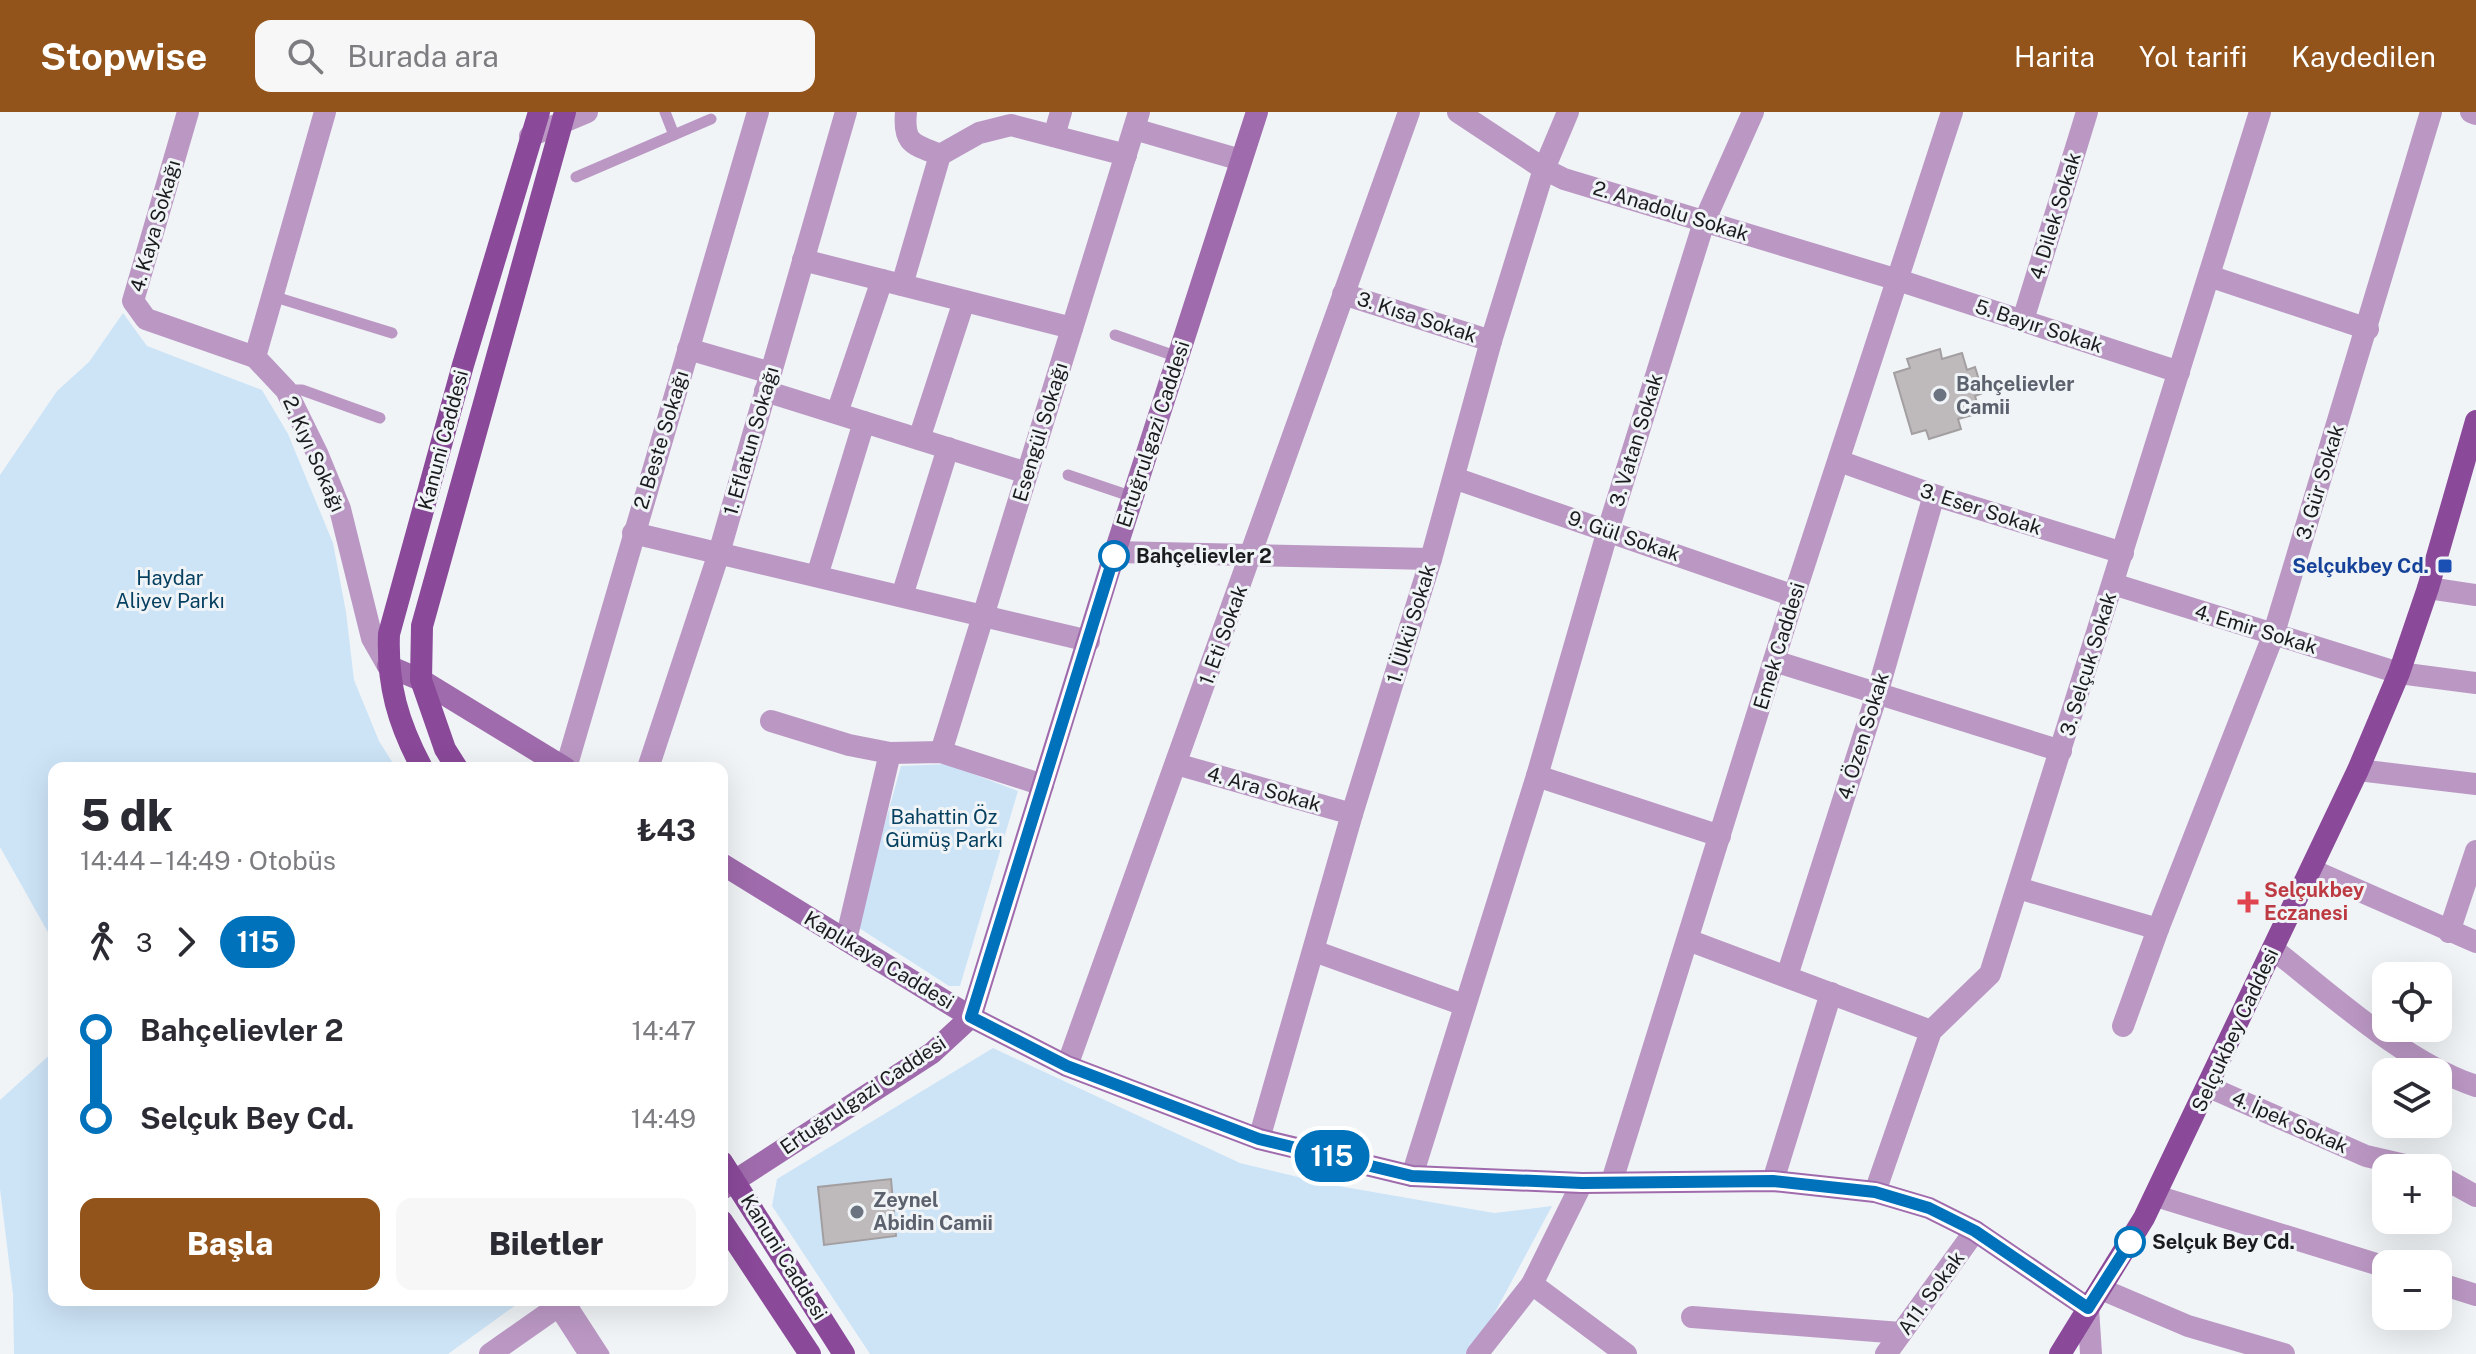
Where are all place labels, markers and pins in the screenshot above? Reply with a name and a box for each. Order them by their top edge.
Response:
place label: Bahçelievler Camii [1956,372,2075,419]
marker: Bahçelievler Camii [1931,386,1949,404]
marker: Bahçelievler 2 [1099,541,1129,571]
place label: Bahçelievler 2 [1136,544,1272,568]
place label: Selçukbey Cd. [2292,554,2429,578]
marker: Selçukbey Cd. [2436,557,2454,575]
place label: Selçukbey Eczanesi [2264,878,2364,925]
marker: Selçukbey Eczanesi [2239,893,2257,911]
place label: Zeynel Abidin Camii [873,1188,993,1235]
marker: Zeynel Abidin Camii [848,1203,866,1221]
marker: Selçuk Bey Cd. [2115,1227,2145,1257]
place label: Selçuk Bey Cd. [2152,1230,2295,1254]

